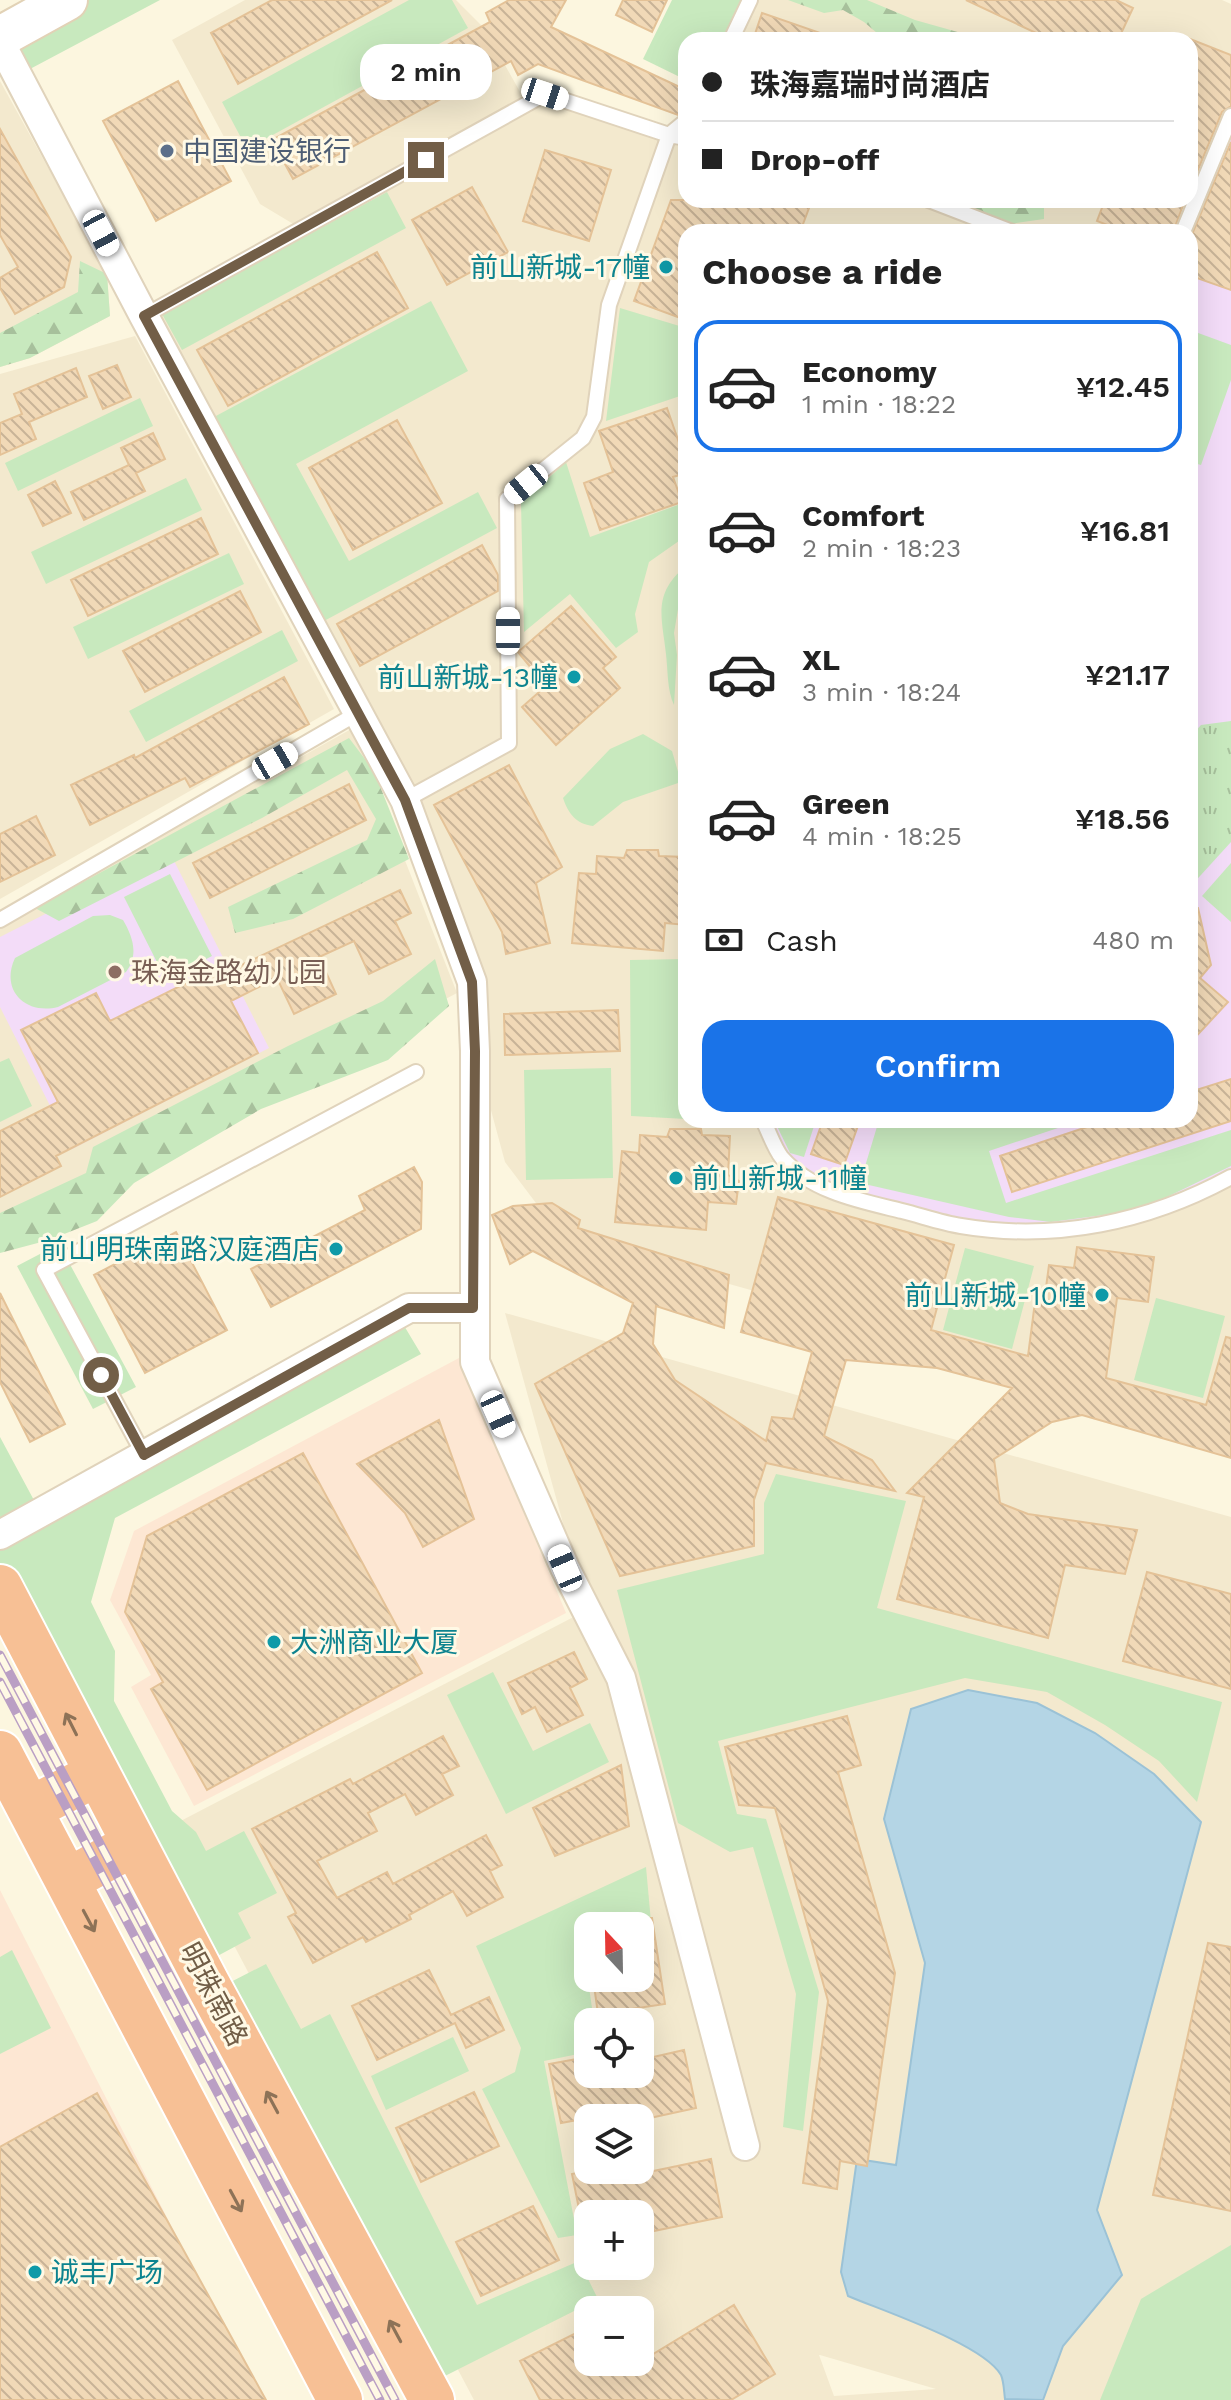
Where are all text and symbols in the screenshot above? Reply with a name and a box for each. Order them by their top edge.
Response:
callout: 2 min [360,44,492,100]
text: 2 min [390,57,462,87]
text: 珠海嘉瑞时尚酒店 [750,67,990,102]
car [518,75,572,113]
place label: 中国建设银行 [183,135,351,168]
marker: 中国建设银行 [158,142,176,160]
route end [408,142,444,178]
text: Drop-off [750,142,879,177]
car [79,206,123,260]
place label: 前山新城-17幢 [470,251,650,284]
text: Choose a ride [702,251,942,293]
marker: 前山新城-17幢 [657,258,675,276]
icon: car [706,350,778,422]
text: Economy [802,354,937,389]
text: ¥12.45 [1076,369,1170,404]
text: 1 min · 18:22 [802,389,956,419]
car [500,460,552,508]
icon: car [706,494,778,566]
text: Comfort [802,498,924,533]
text: ¥16.81 [1080,513,1170,548]
text: 2 min · 18:23 [802,533,961,563]
car [496,607,520,655]
icon: car [706,638,778,710]
text: XL [802,642,840,677]
text: ¥21.17 [1085,657,1170,692]
place label: 前山新城-13幢 [378,661,558,694]
marker: 前山新城-13幢 [565,668,583,686]
text: 3 min · 18:24 [802,677,961,707]
car [248,739,302,783]
icon: car [706,782,778,854]
text: Green [802,786,890,821]
text: ¥18.56 [1075,801,1170,836]
text: 4 min · 18:25 [802,821,962,851]
icon: cash [702,918,746,962]
text: Cash [766,923,838,958]
text: 480 m [1092,925,1174,955]
place label: 珠海金路幼儿园 [131,956,327,989]
marker: 珠海金路幼儿园 [106,963,124,981]
button: Confirm [702,1020,1174,1112]
place label: 前山新城-11幢 [692,1162,867,1195]
marker: 前山新城-11幢 [667,1169,685,1187]
place label: 前山明珠南路汉庭酒店 [40,1233,320,1266]
marker: 前山明珠南路汉庭酒店 [327,1240,345,1258]
place label: 前山新城-10幢 [905,1279,1086,1312]
marker: 前山新城-10幢 [1093,1286,1111,1304]
route start [83,1357,119,1393]
car [477,1387,519,1441]
car [545,1541,585,1595]
place label: 大洲商业大厦 [290,1626,458,1659]
marker: 大洲商业大厦 [265,1633,283,1651]
one-way arrow [63,1713,79,1737]
one-way arrow [82,1909,98,1932]
north arrow [574,1912,654,1992]
map controls [574,1912,654,2376]
street label: 明珠南路 [173,1937,254,2051]
button: locate [574,2008,654,2088]
one-way arrow [263,2091,279,2115]
button: layers [574,2104,654,2184]
one-way arrow [229,2188,245,2212]
button: + [574,2200,654,2280]
place label: 诚丰广场 [51,2256,163,2289]
marker: 诚丰广场 [26,2263,44,2281]
button: − [574,2296,654,2376]
one-way arrow [387,2320,403,2344]

